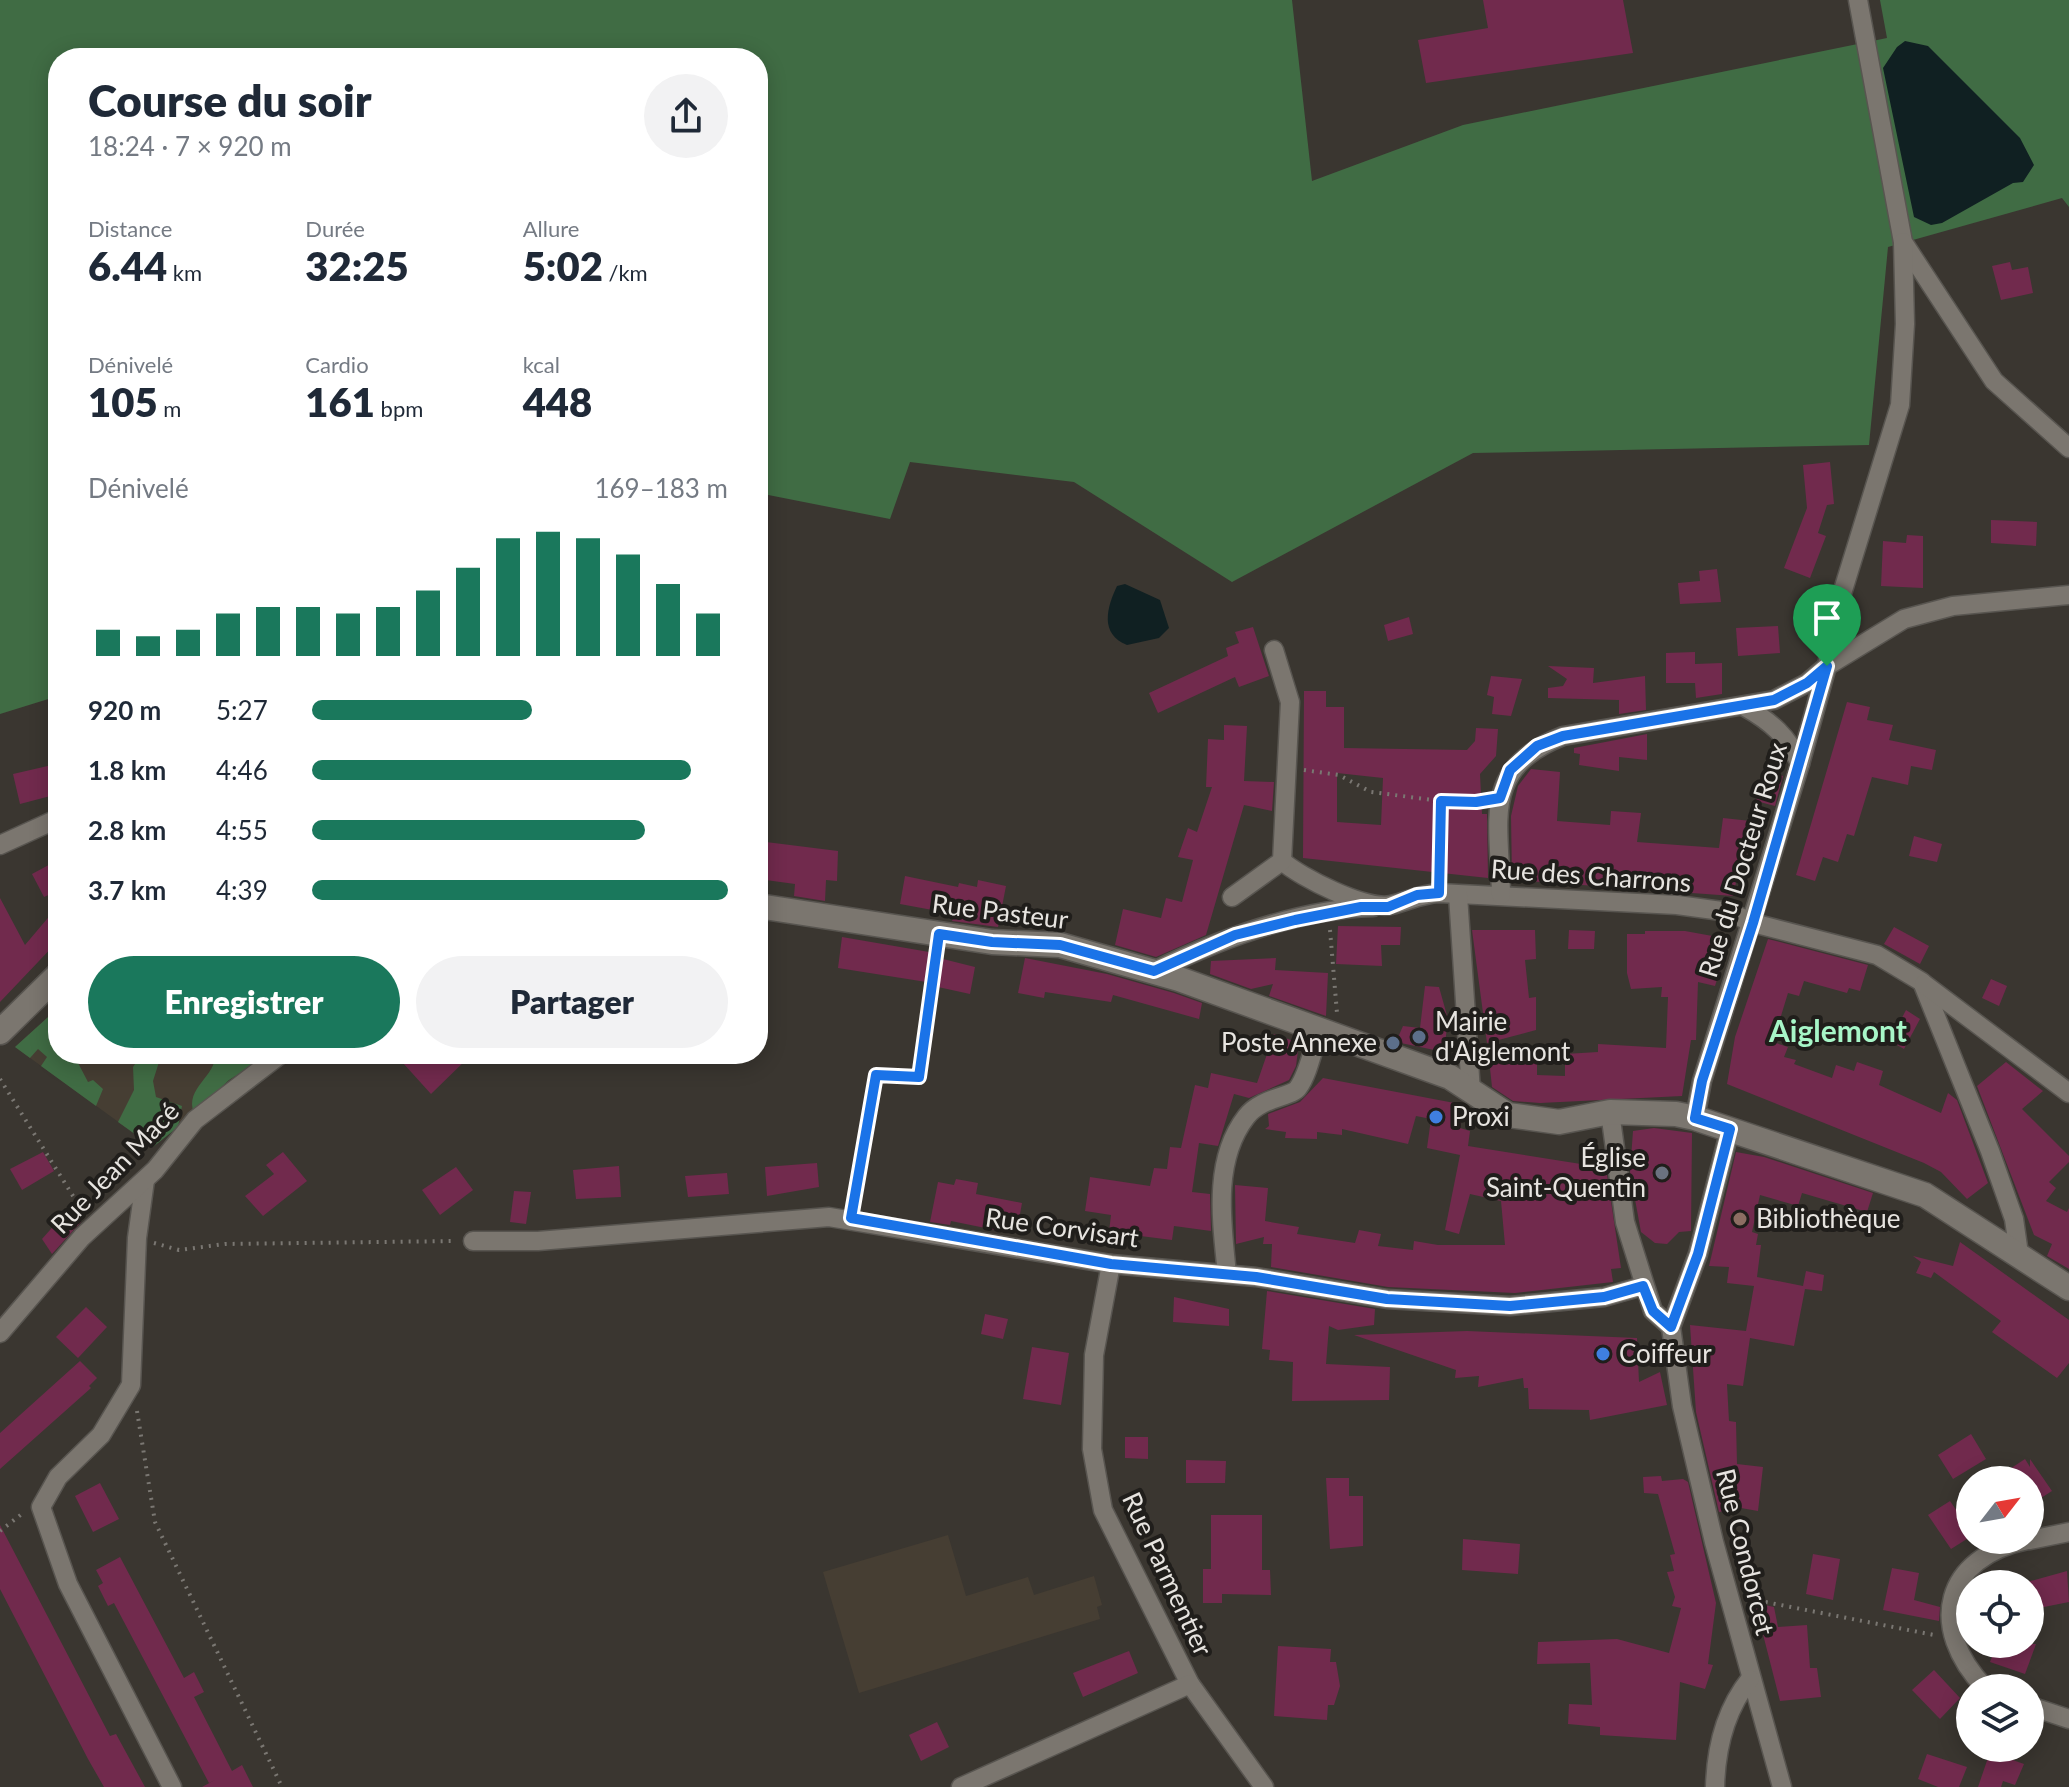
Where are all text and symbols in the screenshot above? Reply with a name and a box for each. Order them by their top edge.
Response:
text: Course du soir [88,74,372,126]
button: share [644,74,728,158]
text: 18:24 · 7 × 920 m [88,130,292,162]
text: Distance [88,215,172,242]
text: Durée [305,215,365,242]
text: Allure [523,215,579,242]
text: 6.44 [88,242,167,290]
text: 32:25 [305,242,409,290]
text: 5:02 [523,242,603,290]
text: km [167,259,202,286]
text: /km [603,259,648,286]
text: Dénivelé [88,351,173,378]
text: Cardio [305,351,369,378]
text: kcal [523,351,560,378]
text: 105 [88,378,158,426]
text: 161 [305,378,375,426]
text: 448 [523,378,592,426]
text: m [158,395,181,422]
text: bpm [375,395,423,422]
text: Dénivelé [88,472,189,504]
text: 169–183 m [594,472,728,504]
pin [1793,584,1861,666]
icon: arrive [1805,596,1849,640]
text: 920 m [88,694,161,726]
text: 5:27 [216,694,268,726]
street label: Rue du Docteur Roux [1691,738,1793,981]
text: 1.8 km [88,754,166,786]
text: 4:46 [216,754,268,786]
text: 2.8 km [88,814,166,846]
text: 4:55 [216,814,268,846]
street label: Rue des Charrons [1490,852,1692,898]
text: 3.7 km [88,874,166,906]
text: 4:39 [216,874,268,906]
street label: Rue Pasteur [930,887,1071,935]
button: Enregistrer [88,956,400,1048]
button: Partager [416,956,728,1048]
place label: Mairie d'Aiglemont [1435,1005,1571,1067]
district label: Aiglemont [1768,1012,1907,1048]
place label: Poste Annexe [1221,1026,1377,1058]
marker: Mairie d'Aiglemont [1410,1028,1428,1046]
marker: Poste Annexe [1384,1034,1402,1052]
street label: Rue Jean Macé [43,1095,185,1240]
place label: Proxi [1452,1100,1510,1132]
marker: Proxi [1427,1108,1445,1126]
place label: Église Saint-Quentin [1486,1141,1646,1203]
marker: Église Saint-Quentin [1653,1164,1671,1182]
street label: Rue Corvisart [983,1200,1142,1254]
place label: Bibliothèque [1756,1202,1901,1234]
marker: Bibliothèque [1731,1210,1749,1228]
place label: Coiffeur [1619,1337,1712,1369]
marker: Coiffeur [1594,1345,1612,1363]
street label: Rue Condorcet [1710,1465,1782,1639]
north arrow [1956,1466,2044,1554]
map controls [1956,1466,2044,1762]
street label: Rue Parmentier [1116,1487,1220,1661]
button: locate [1956,1570,2044,1658]
button: layers [1956,1674,2044,1762]

